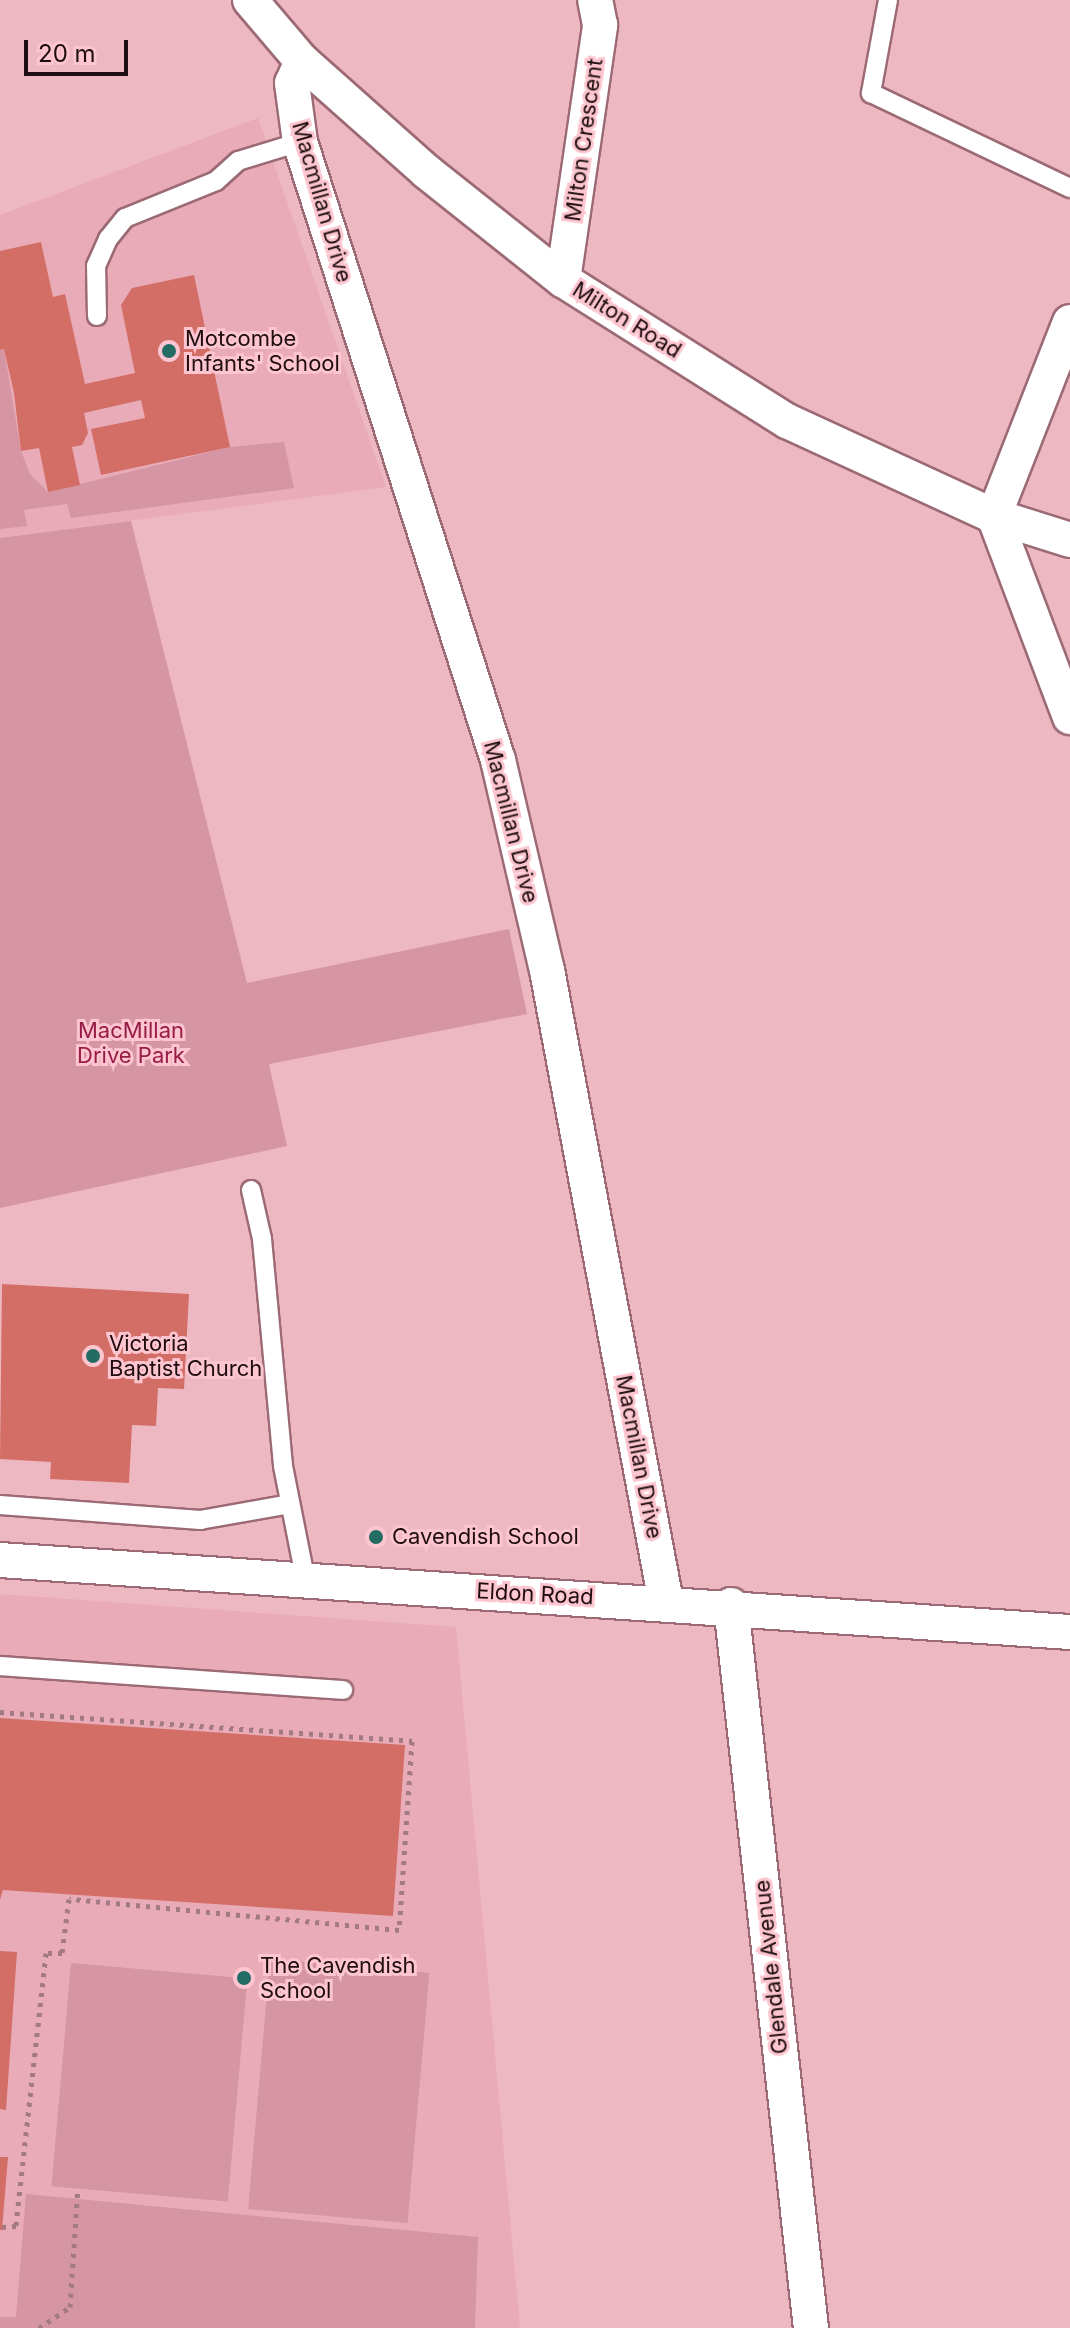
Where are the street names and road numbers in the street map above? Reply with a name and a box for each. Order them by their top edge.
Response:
street label: Milton Crescent [560,57,608,223]
street label: Macmillan Drive [286,118,358,286]
street label: Milton Road [568,276,686,364]
street label: Macmillan Drive [478,738,544,906]
street label: Macmillan Drive [610,1373,668,1541]
street label: Eldon Road [476,1578,594,1610]
street label: Glendale Avenue [749,1879,793,2055]

